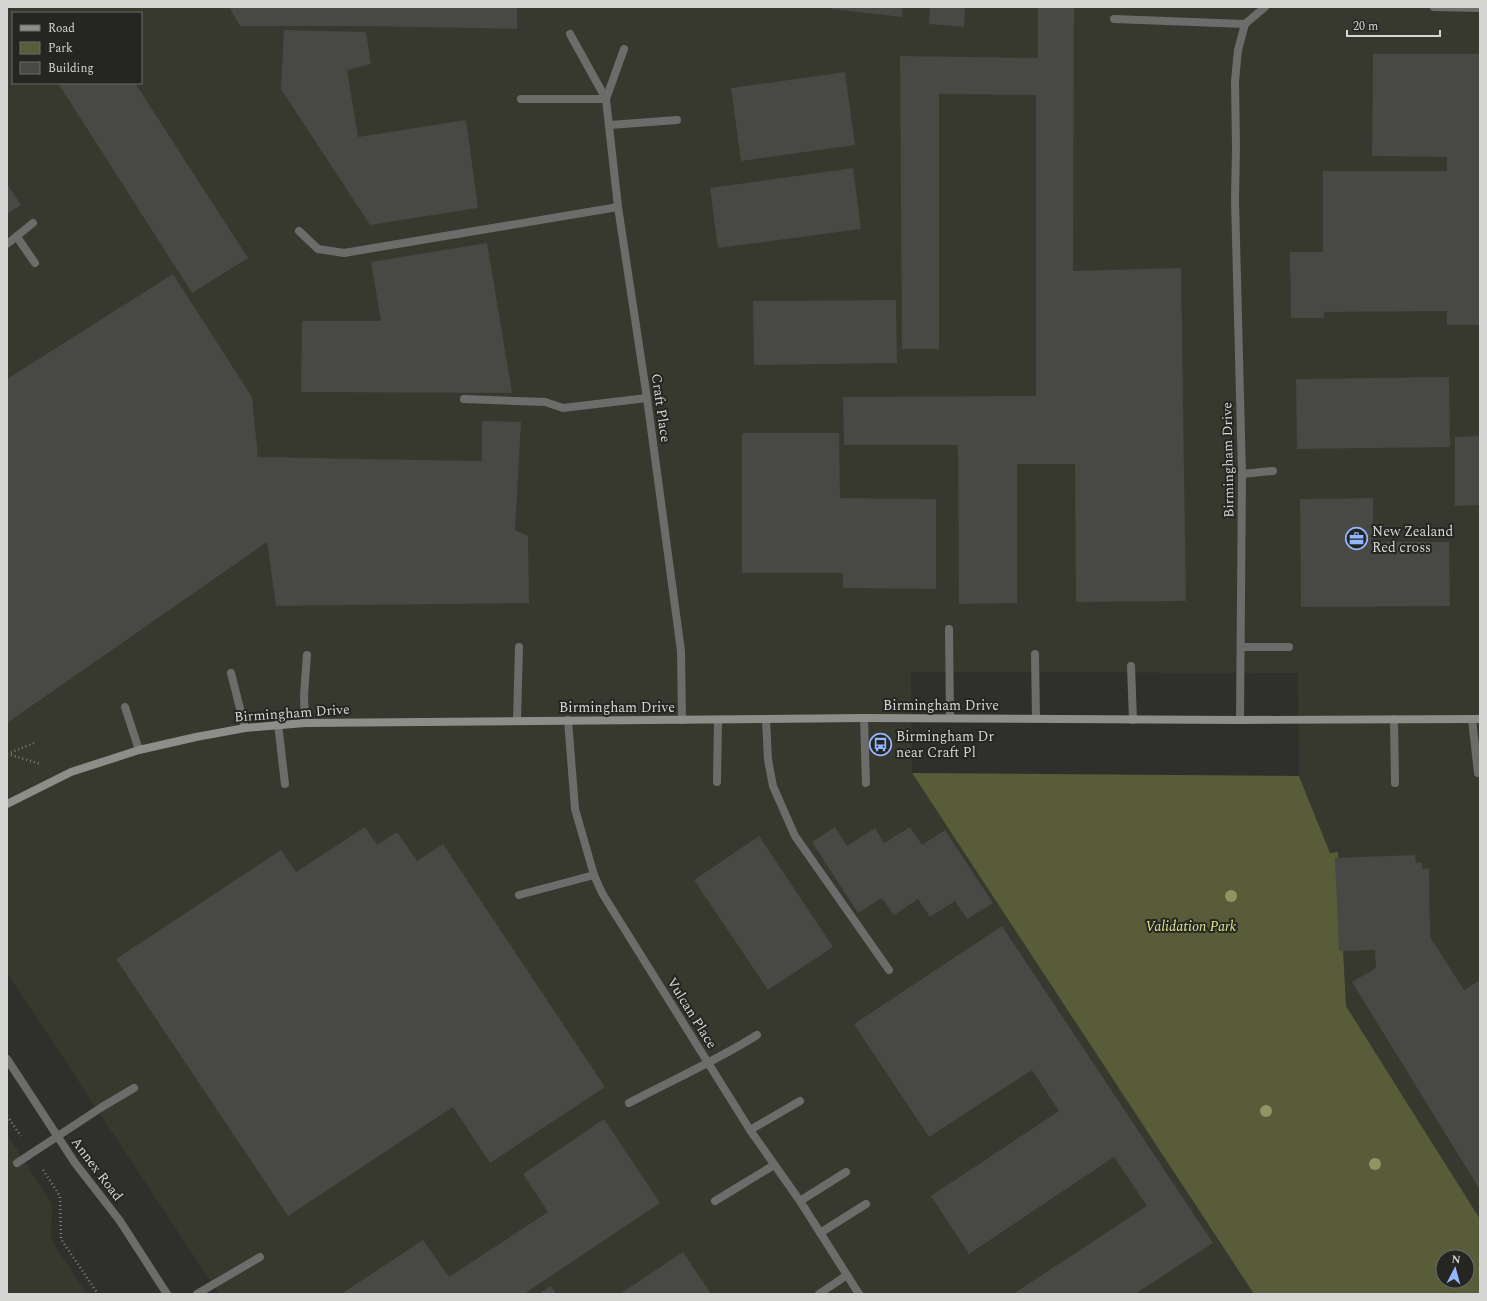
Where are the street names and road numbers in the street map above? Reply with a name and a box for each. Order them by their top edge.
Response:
street label: Craft Place [646,372,676,444]
street label: Birmingham Drive [1216,402,1240,518]
street label: Birmingham Drive [883,695,999,716]
street label: Birmingham Drive [559,697,675,718]
street label: Birmingham Drive [233,698,351,728]
street label: Vulcan Place [662,973,722,1053]
street label: Annex Road [66,1133,128,1206]

